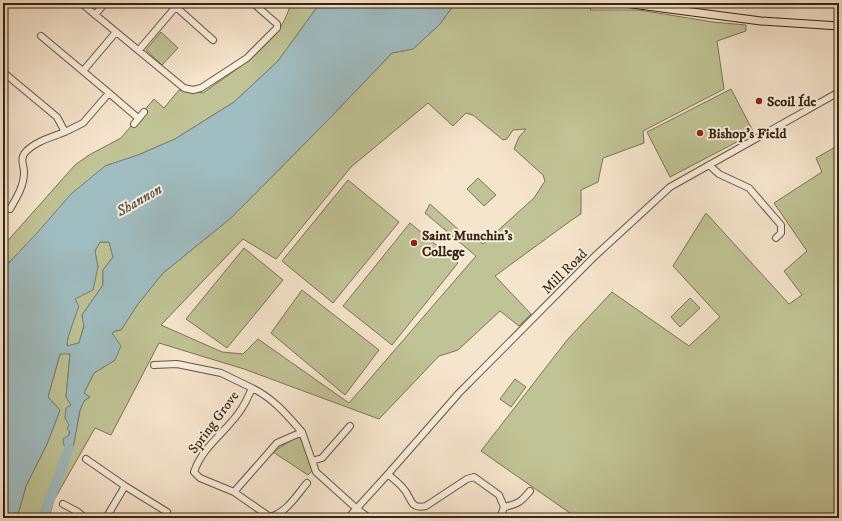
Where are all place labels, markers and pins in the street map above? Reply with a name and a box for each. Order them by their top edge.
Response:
place label: Scoil Íde [767,93,817,111]
marker: Scoil Íde [754,96,764,106]
place label: Bishop's Field [708,125,787,143]
marker: Bishop's Field [695,128,705,138]
place label: Saint Munchin's College [422,227,513,261]
marker: Saint Munchin's College [409,238,419,248]

